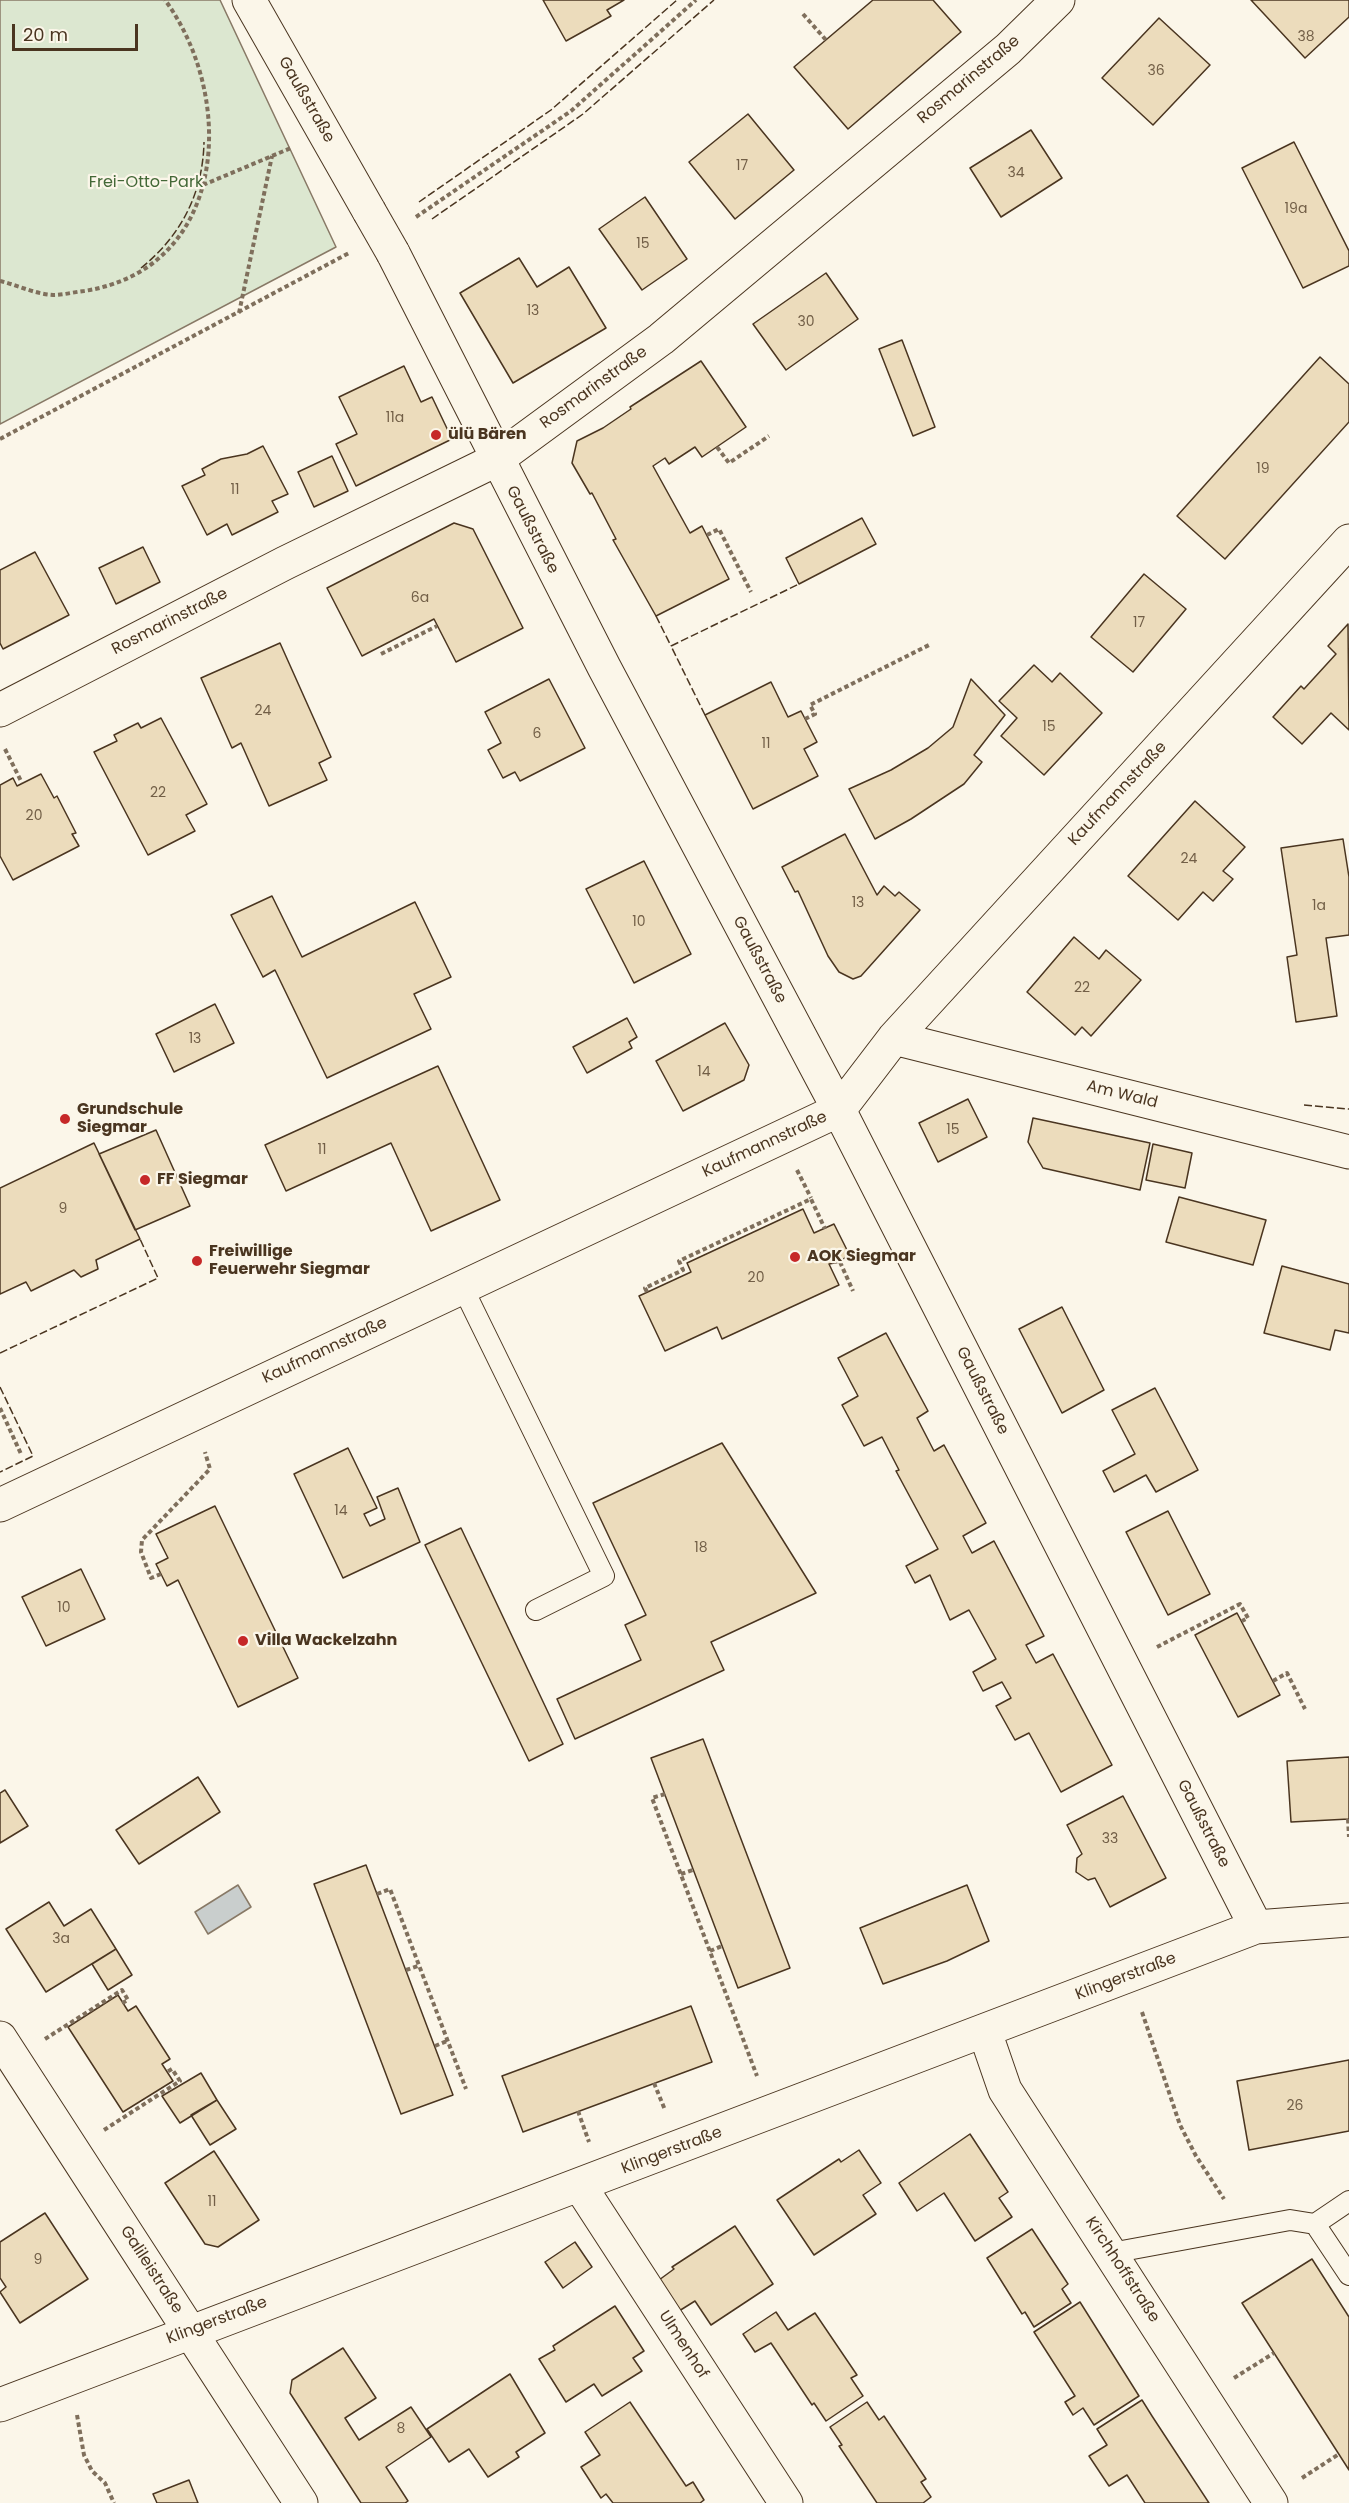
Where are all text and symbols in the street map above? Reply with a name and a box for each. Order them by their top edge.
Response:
scale bar [15,12,141,50]
text: 20 m [23,22,68,47]
house number: 38 [1297,29,1315,45]
street label: Rosmarinstraße [914,32,1024,128]
street label: Gaußstraße [274,54,338,146]
house number: 36 [1147,63,1165,79]
house number: 17 [736,158,748,174]
house number: 34 [1007,165,1025,181]
park label: Frei-Otto-Park [89,173,203,193]
house number: 19a [1285,201,1307,217]
house number: 15 [636,236,650,252]
house number: 13 [527,303,539,319]
house number: 30 [797,314,815,330]
street label: Rosmarinstraße [537,343,651,433]
house number: 11a [386,410,404,426]
place label: ülü Bären [448,425,527,445]
marker: ülü Bären [429,428,443,442]
house number: 19 [1256,461,1270,477]
house number: 11 [231,482,239,498]
street label: Gaußstraße [502,483,562,577]
street label: Rosmarinstraße [109,584,231,660]
house number: 6a [411,590,429,606]
house number: 17 [1133,615,1145,631]
house number: 24 [255,703,271,719]
house number: 15 [1042,719,1056,735]
house number: 6 [533,726,541,742]
house number: 11 [762,736,770,752]
street label: Kaufmannstraße [1065,738,1171,850]
house number: 22 [150,785,166,801]
house number: 20 [26,808,42,824]
house number: 24 [1181,851,1197,867]
house number: 13 [852,895,864,911]
house number: 1a [1312,898,1326,914]
street label: Gaußstraße [728,913,790,1007]
house number: 10 [632,914,646,930]
house number: 22 [1074,980,1090,996]
house number: 13 [189,1031,201,1047]
house number: 14 [697,1064,711,1080]
street label: Am Wald [1084,1077,1160,1113]
place label: Grundschule Siegmar [77,1100,183,1138]
street label: Kaufmannstraße [700,1108,830,1182]
marker: Grundschule Siegmar [58,1112,72,1126]
house number: 15 [946,1122,960,1138]
house number: 11 [318,1142,326,1158]
place label: FF Siegmar [157,1170,248,1190]
marker: FF Siegmar [138,1173,152,1187]
house number: 9 [59,1201,67,1217]
place label: Freiwillige Feuerwehr Siegmar [209,1242,370,1280]
place label: AOK Siegmar [807,1247,916,1267]
marker: AOK Siegmar [788,1250,802,1264]
marker: Freiwillige Feuerwehr Siegmar [190,1254,204,1268]
house number: 20 [748,1270,764,1286]
street label: Kaufmannstraße [260,1314,390,1388]
street label: Gaußstraße [952,1344,1012,1438]
house number: 14 [334,1503,348,1519]
house number: 18 [694,1540,708,1556]
house number: 10 [57,1600,71,1616]
place label: Villa Wackelzahn [255,1631,397,1651]
marker: Villa Wackelzahn [236,1634,250,1648]
street label: Gaußstraße [1173,1777,1233,1871]
house number: 33 [1102,1831,1118,1847]
house number: 3a [52,1931,70,1947]
street label: Klingerstraße [1073,1949,1179,2005]
house number: 26 [1287,2098,1303,2114]
street label: Klingerstraße [619,2123,725,2179]
house number: 11 [208,2194,216,2210]
street label: Kirchhoffstraße [1081,2214,1163,2326]
street label: Galileistraße [116,2223,186,2317]
house number: 9 [34,2252,42,2268]
street label: Klingerstraße [164,2293,270,2349]
street label: Ulmenhof [654,2307,712,2383]
house number: 8 [397,2421,405,2437]

